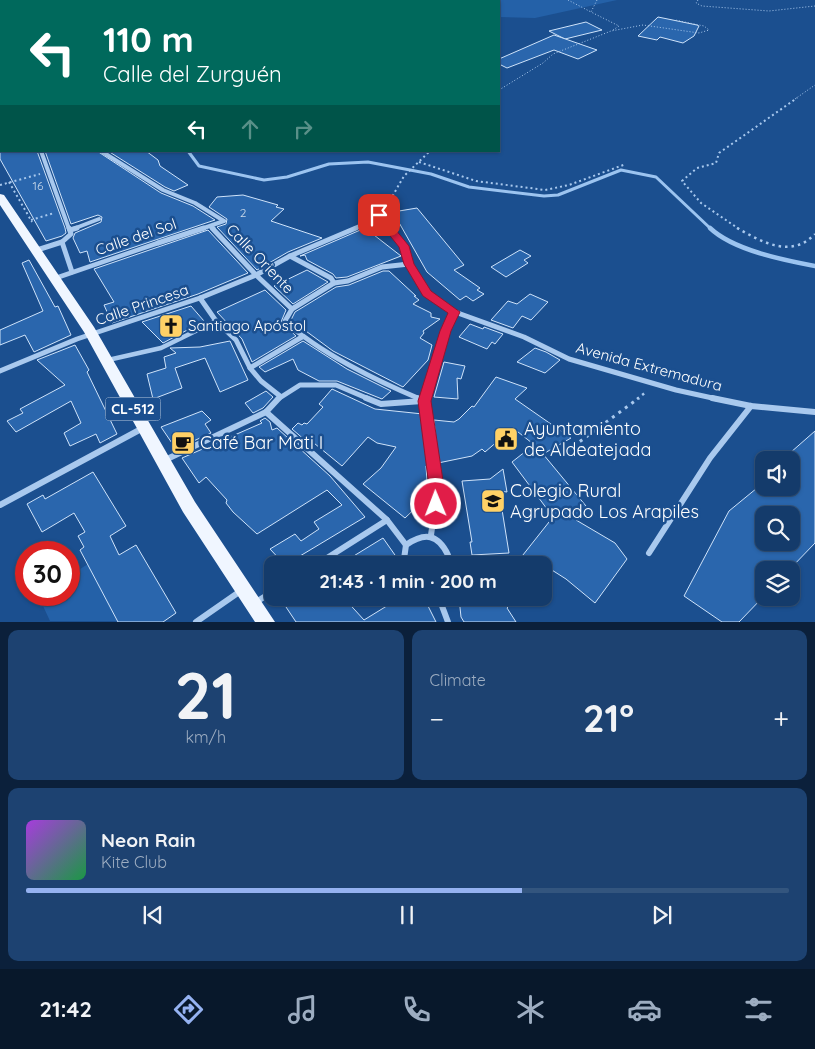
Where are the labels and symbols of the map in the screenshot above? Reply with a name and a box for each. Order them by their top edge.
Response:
house number: 16 [33,178,44,193]
pin [358,194,400,236]
house number: 2 [240,205,247,220]
street label: Calle del Sol [93,214,179,259]
street label: Calle Oriente [223,220,298,297]
street label: Calle Princesa [93,280,191,329]
church icon: Santiago Apóstol [158,313,184,339]
place label: Santiago Apóstol [188,316,306,335]
street label: Avenida Extremadura [574,338,724,395]
road number: CL-512 [106,398,160,420]
place label: Ayuntamiento de Aldeatejada [524,417,651,461]
public building icon: Ayuntamiento de Aldeatejada [493,426,519,452]
cafe icon: Café Bar Mati I [170,430,196,456]
place label: Café Bar Mati I [200,431,323,454]
position arrow [409,477,461,529]
place label: Colegio Rural Agrupado Los Arapiles [510,479,699,523]
school or university icon: Colegio Rural Agrupado Los Arapiles [480,488,506,514]
speed limit sign: 30 [15,541,80,606]

